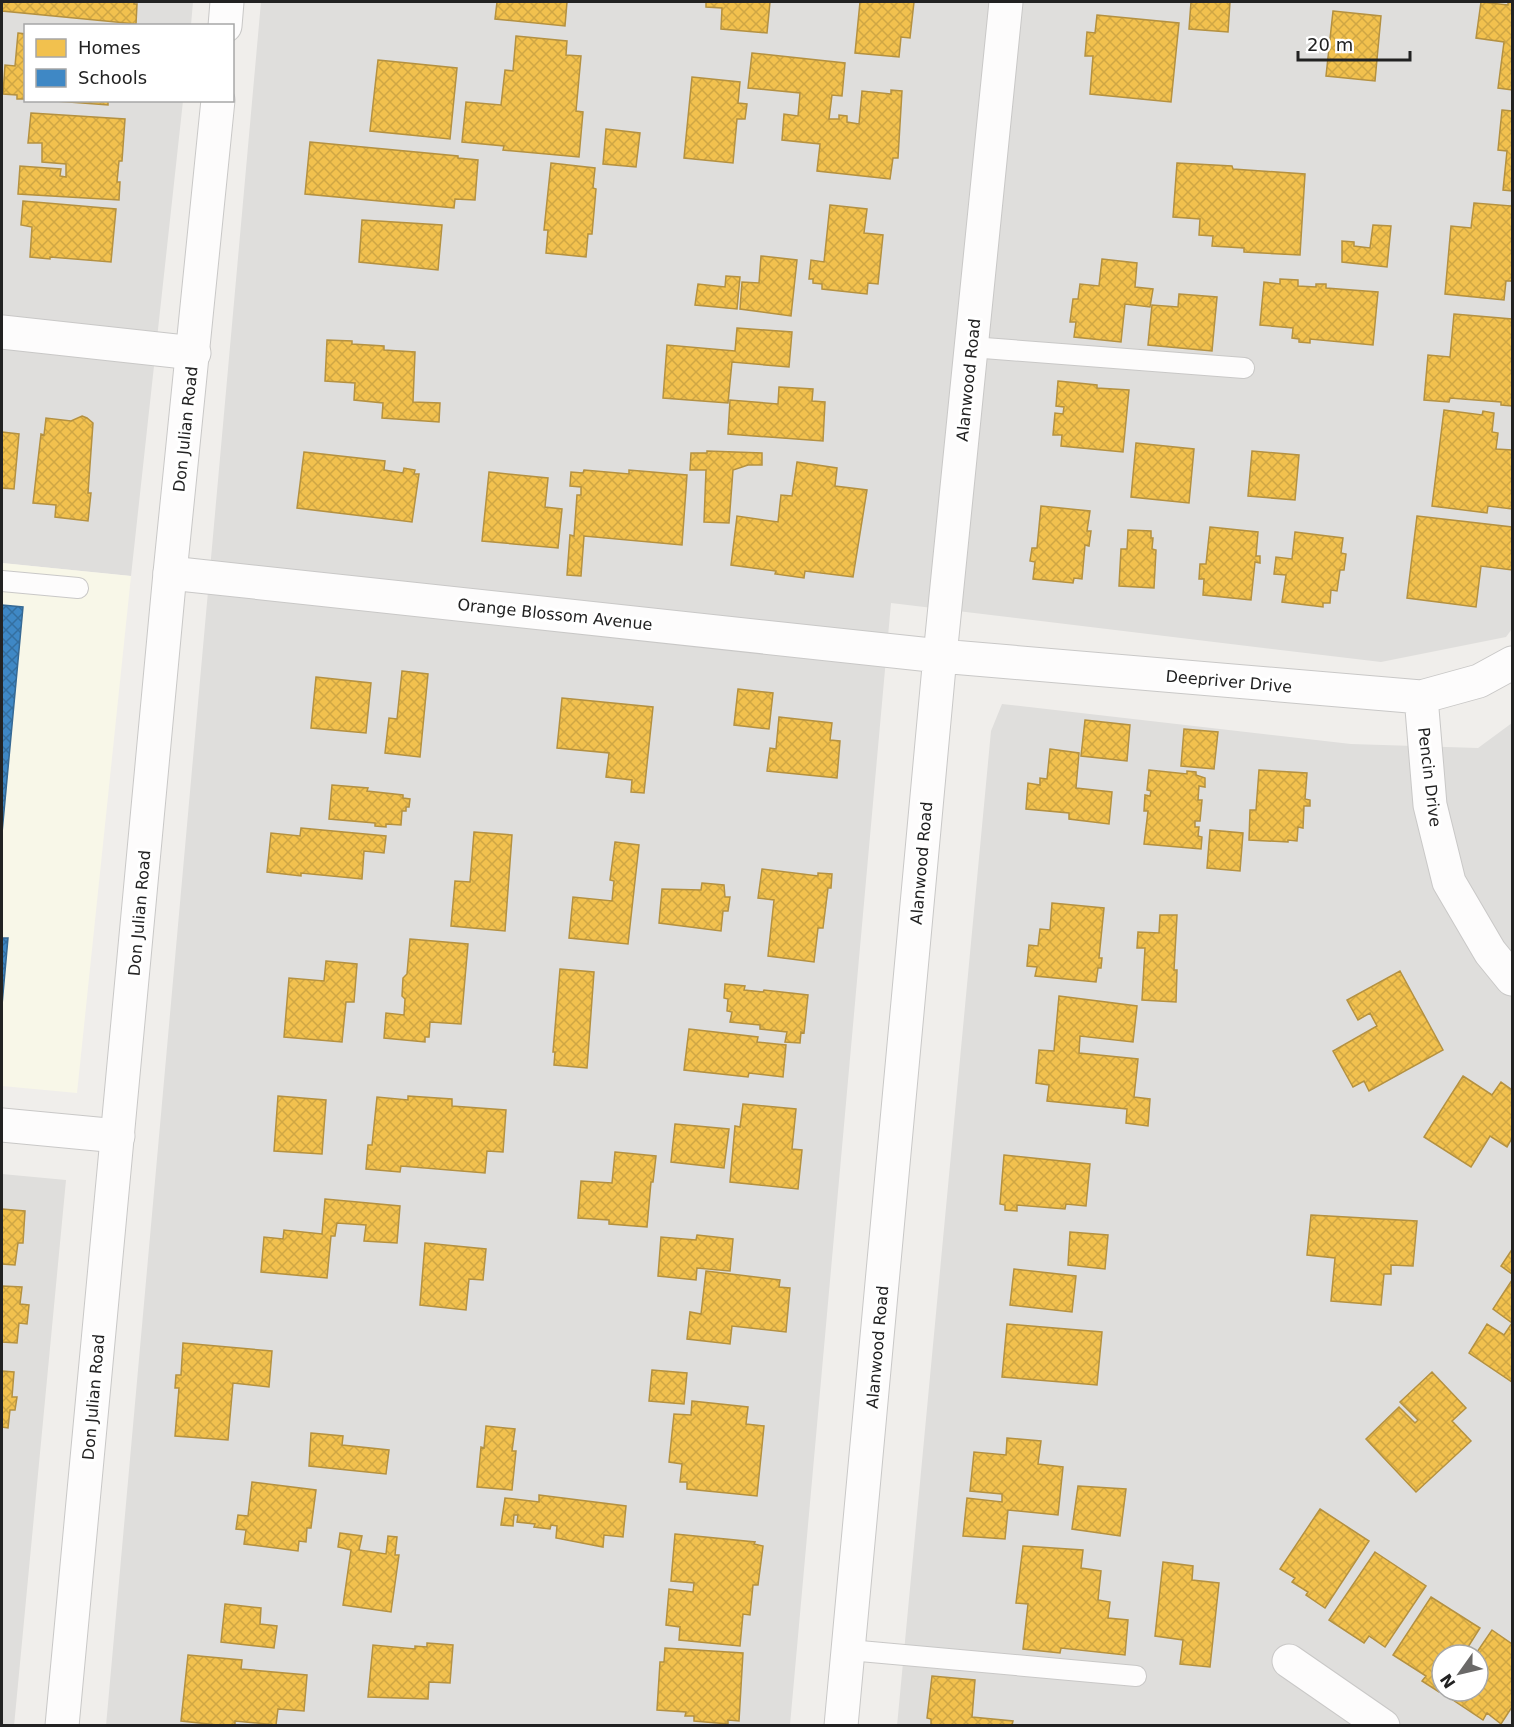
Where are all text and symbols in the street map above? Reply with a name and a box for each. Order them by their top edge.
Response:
legend [24,24,234,102]
scale bar [1298,24,1410,62]
text: 20 m [1307,34,1353,55]
text: Homes [78,37,141,58]
text: Schools [78,67,147,88]
street label: Alanwood Road [953,318,984,442]
street label: Don Julian Road [169,365,202,493]
street label: Orange Blossom Avenue [456,595,653,634]
street label: Deepriver Drive [1165,667,1293,696]
street label: Pencin Drive [1414,726,1445,828]
street label: Alanwood Road [907,801,936,925]
street label: Don Julian Road [125,849,154,977]
street label: Alanwood Road [863,1285,892,1409]
street label: Don Julian Road [79,1333,108,1461]
north arrow [1430,1643,1490,1703]
text: N [1436,1670,1460,1692]

